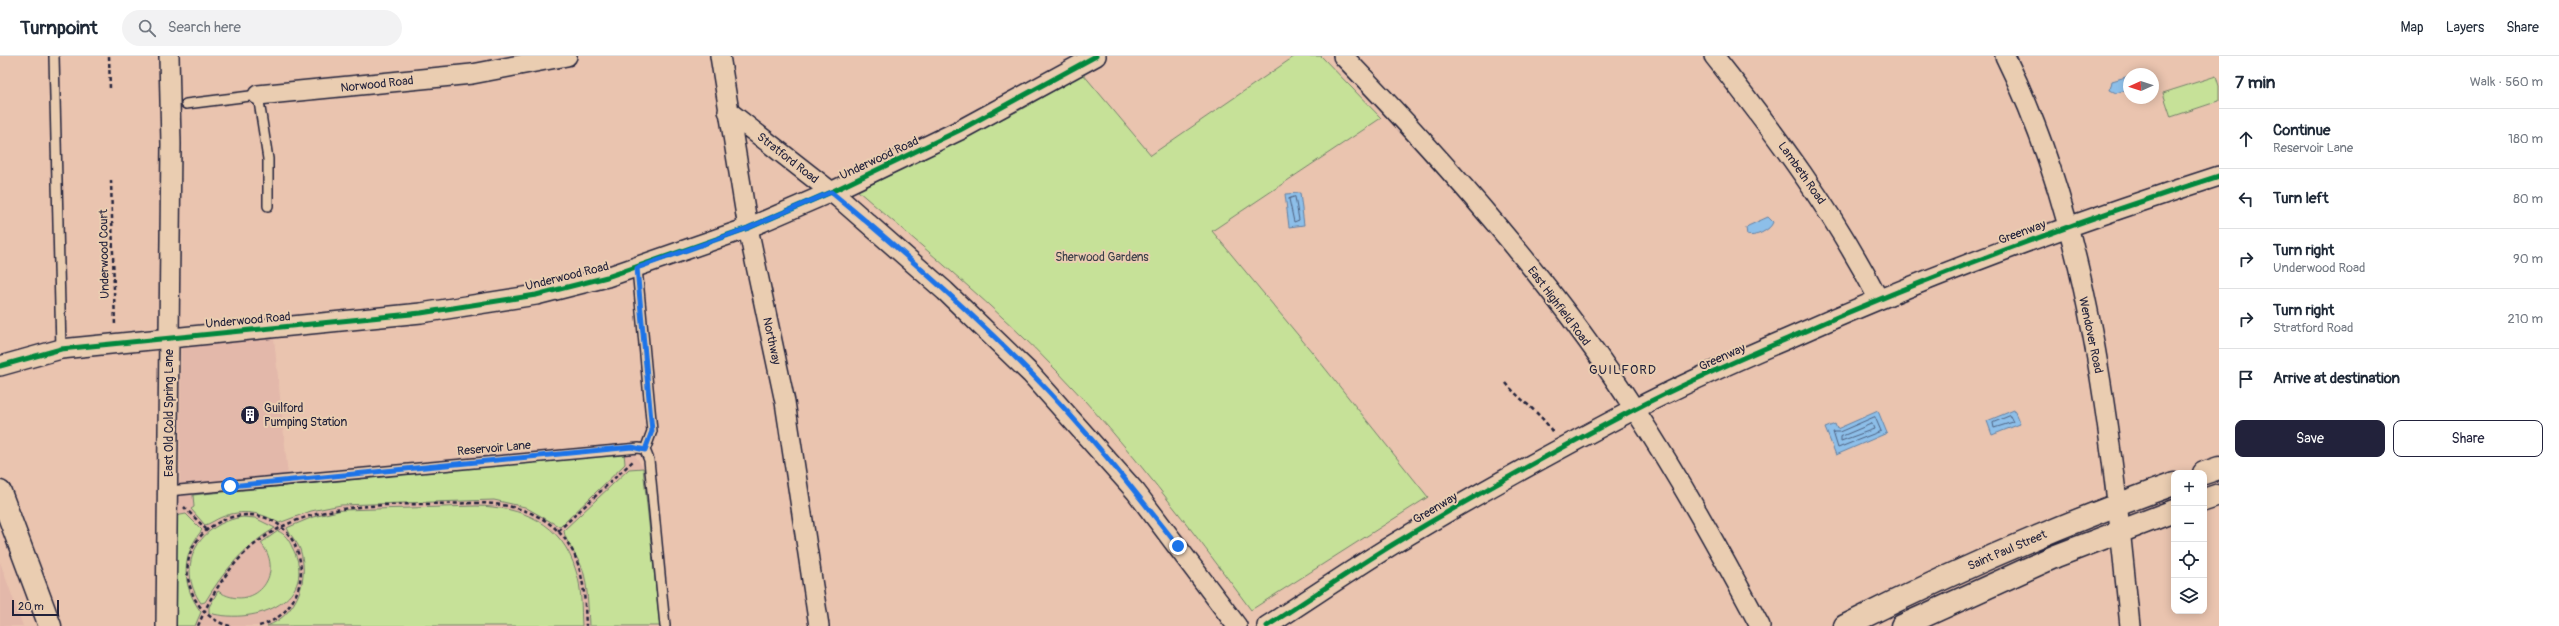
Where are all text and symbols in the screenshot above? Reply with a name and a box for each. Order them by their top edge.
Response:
search box [122,10,402,46]
text: Turnpoint [20,16,98,40]
icon: search [136,17,158,39]
text: Search here [168,18,241,37]
text: Map [2401,19,2424,36]
text: Layers [2446,19,2484,36]
text: Share [2506,19,2539,36]
north arrow [2123,68,2159,104]
text: 7 min [2235,72,2275,93]
street label: Norwood Road [340,73,414,96]
text: Walk · 560 m [2470,74,2543,90]
text: Continue [2273,121,2331,140]
icon: ahead [2235,128,2257,150]
street label: Stratford Road [754,130,822,187]
text: 180 m [2508,131,2543,147]
street label: Underwood Road [837,134,921,183]
street label: Lambeth Road [1775,139,1829,207]
text: Reservoir Lane [2273,140,2353,156]
icon: left [2235,188,2257,210]
text: Turn left [2273,189,2329,208]
text: 80 m [2513,191,2543,207]
street label: Underwood Court [96,209,113,299]
street label: Greenway [1996,217,2048,248]
text: Turn right [2273,241,2334,260]
icon: right [2235,248,2257,270]
park label: Sherwood Gardens [1055,250,1149,265]
text: 90 m [2513,251,2543,267]
street label: Underwood Road [524,259,610,294]
text: Underwood Road [2273,260,2365,276]
street label: East Highfield Road [1524,264,1593,349]
street label: Wendover Road [2075,295,2106,375]
text: Turn right [2273,301,2334,320]
icon: right [2235,308,2257,330]
street label: Underwood Road [205,309,291,332]
text: 210 m [2507,311,2543,327]
street label: Northway [759,316,784,366]
text: Stratford Road [2273,320,2353,336]
street label: Greenway [1697,341,1748,374]
street label: East Old Cold Spring Lane [162,349,177,477]
district label: GUILFORD [1589,362,1657,378]
icon: arrive [2235,368,2257,390]
text: Arrive at destination [2273,369,2400,388]
place label: Guilford Pumping Station [264,401,347,430]
building icon: Guilford Pumping Station [239,404,261,426]
button: Save [2235,420,2385,457]
button: Share [2393,420,2543,457]
street label: Reservoir Lane [457,438,532,459]
map controls [2171,470,2207,614]
button: + [2171,470,2207,506]
route start [221,477,239,495]
street label: Greenway [1410,489,1460,528]
button: − [2171,506,2207,542]
street label: Saint Paul Street [1965,527,2049,574]
route end [1169,537,1187,555]
button: locate [2171,542,2207,578]
button: layers [2171,578,2207,614]
scale bar [12,598,59,617]
text: 20 m [18,600,44,613]

